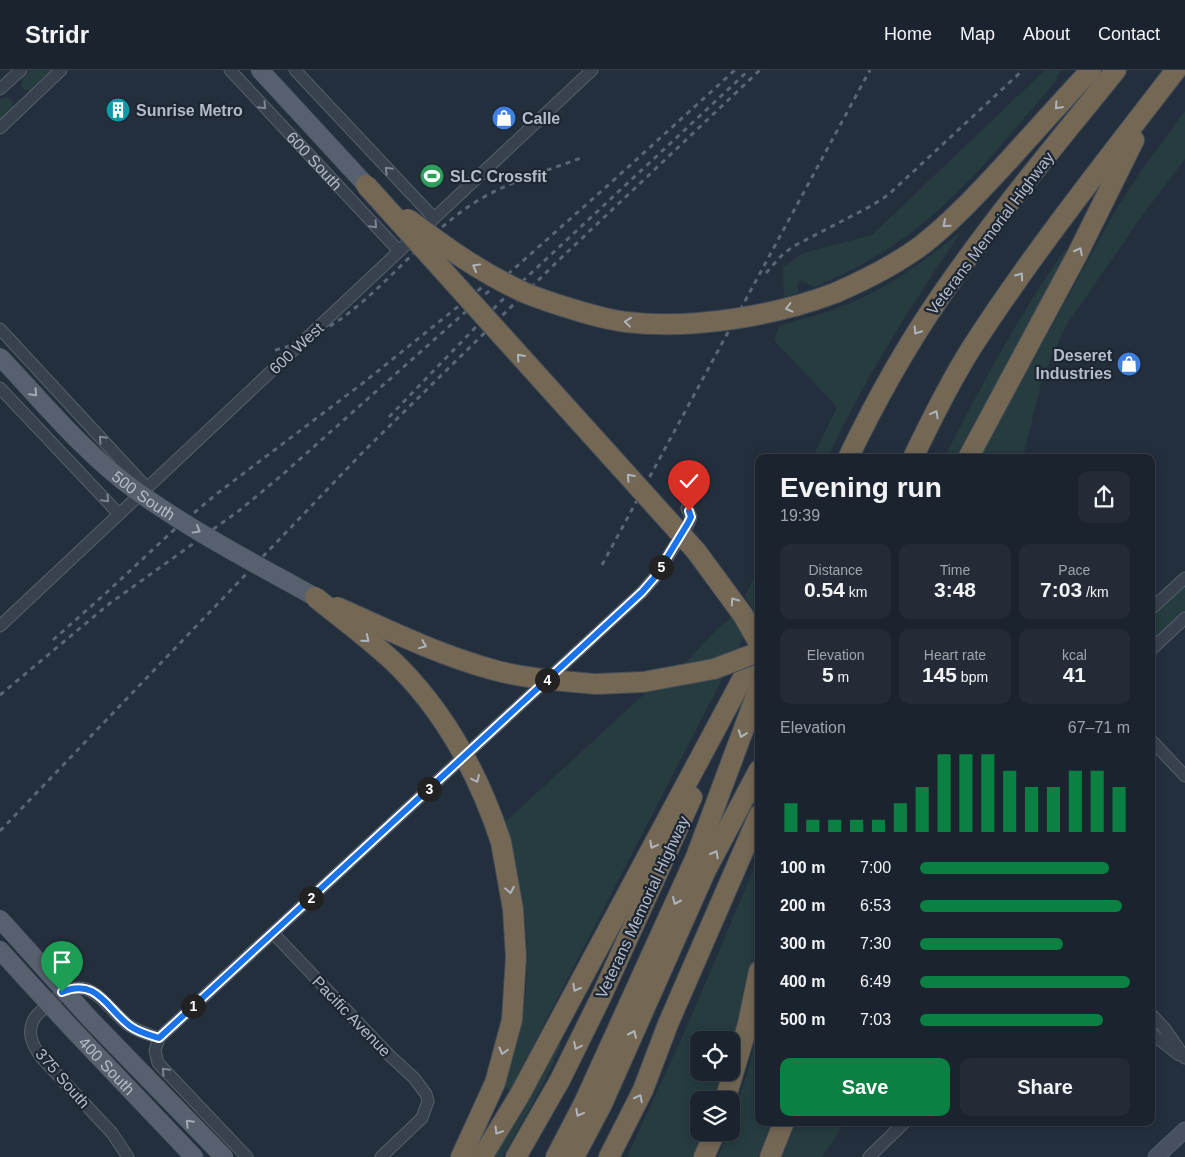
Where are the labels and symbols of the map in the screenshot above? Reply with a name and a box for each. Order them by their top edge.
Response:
building icon: Sunrise Metro [105,97,131,123]
one-way arrow [257,100,266,109]
one-way arrow [1055,100,1064,109]
place label: Sunrise Metro [136,102,243,119]
shop icon: Calle [491,105,517,131]
place label: Calle [522,110,560,127]
street label: 600 South [283,128,345,193]
street label: Veterans Memorial Highway [924,149,1057,318]
sports icon: SLC Crossfit [419,163,445,189]
one-way arrow [385,167,394,176]
place label: SLC Crossfit [450,168,548,185]
one-way arrow [943,218,952,227]
one-way arrow [368,219,377,228]
one-way arrow [1073,247,1083,256]
one-way arrow [472,264,481,274]
one-way arrow [1014,272,1023,282]
one-way arrow [785,302,794,313]
one-way arrow [624,317,632,328]
street label: 600 West [266,319,327,378]
one-way arrow [914,326,924,335]
place label: Deseret Industries [1036,347,1113,382]
shop icon: Deseret Industries [1116,351,1142,377]
one-way arrow [517,353,526,362]
one-way arrow [28,387,37,396]
one-way arrow [929,410,939,419]
one-way arrow [99,436,108,445]
pin [668,460,710,511]
street label: 500 South [109,468,178,524]
one-way arrow [627,473,636,482]
one-way arrow [100,494,109,503]
one-way arrow [192,524,201,534]
pin: 5 [648,554,674,580]
one-way arrow [731,598,740,607]
one-way arrow [360,634,369,643]
one-way arrow [418,639,427,649]
pin: 4 [534,668,560,692]
one-way arrow [738,729,748,738]
one-way arrow [469,774,480,783]
pin: 3 [416,776,442,802]
street label: Veterans Memorial Highway [593,813,692,1001]
one-way arrow [649,840,659,849]
one-way arrow [709,851,719,860]
pin: 2 [298,886,324,910]
one-way arrow [504,886,514,895]
one-way arrow [672,896,683,905]
pin [41,941,83,992]
street label: Pacific Avenue [309,973,394,1060]
one-way arrow [572,983,582,992]
pin: 1 [180,994,206,1018]
one-way arrow [627,1030,637,1039]
street label: 400 South [75,1034,138,1098]
one-way arrow [573,1041,583,1050]
street label: 375 South [32,1045,93,1111]
one-way arrow [499,1047,509,1055]
one-way arrow [162,1067,171,1076]
one-way arrow [633,1094,643,1103]
one-way arrow [575,1107,585,1116]
one-way arrow [186,1119,195,1128]
one-way arrow [494,1125,504,1134]

